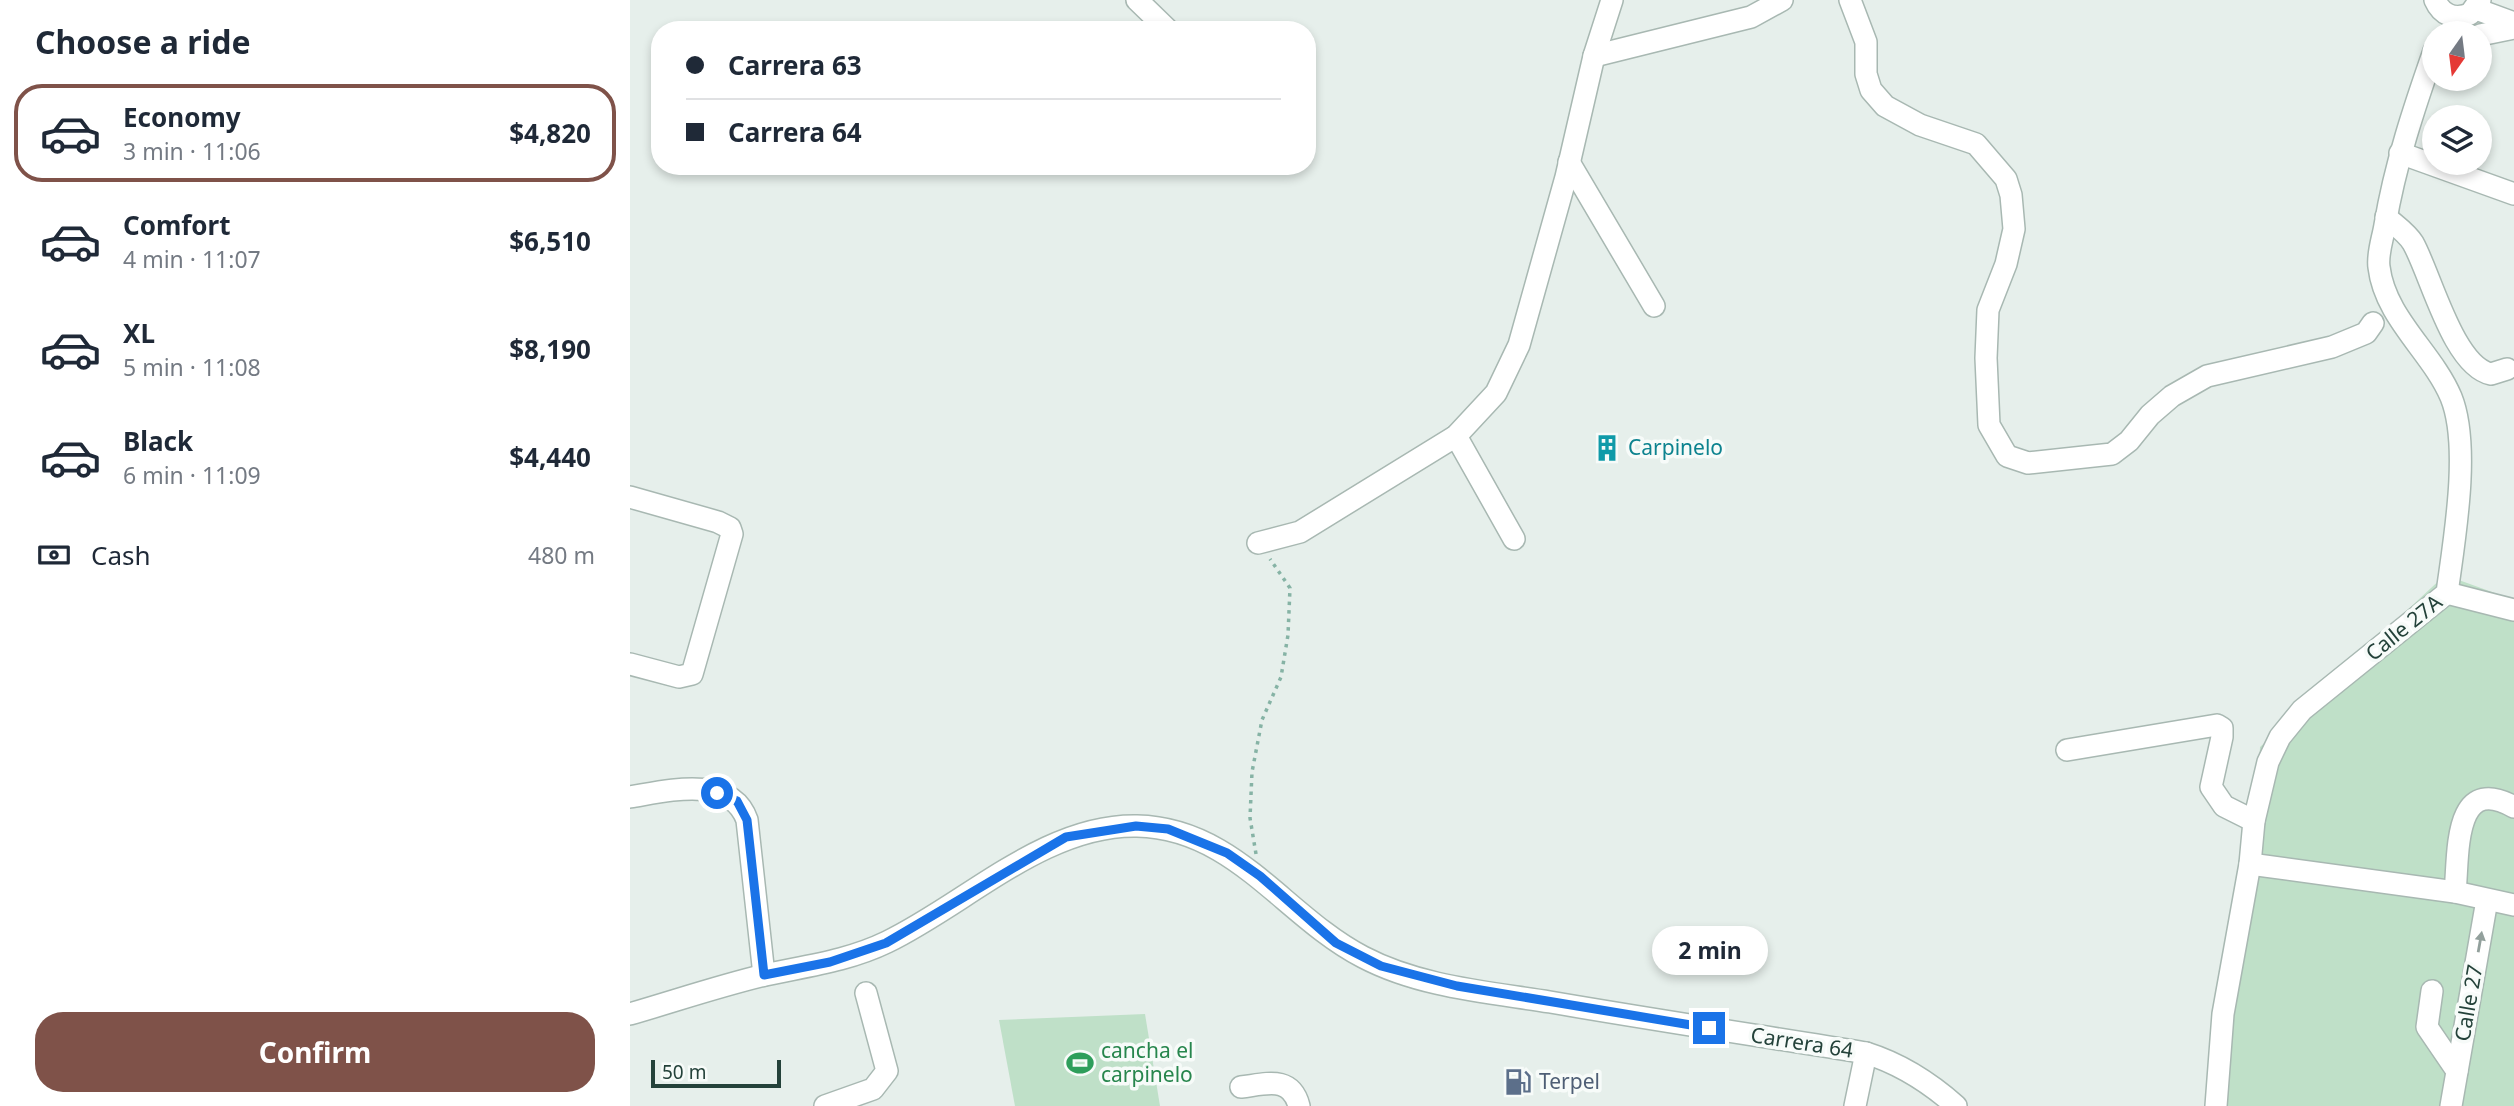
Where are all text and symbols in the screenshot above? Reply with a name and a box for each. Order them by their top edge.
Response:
text: Choose a ride [35,20,251,63]
north arrow [2422,21,2492,91]
map controls [2422,21,2492,175]
text: Carrera 63 [728,47,862,83]
text: Economy [123,99,241,135]
icon: car [39,102,102,165]
button: layers [2422,105,2492,175]
text: Carrera 64 [728,114,862,150]
text: $4,820 [509,115,591,151]
text: 3 min · 11:06 [123,135,261,167]
text: Comfort [123,207,231,243]
icon: car [39,210,102,273]
text: $6,510 [509,223,591,259]
text: 4 min · 11:07 [123,243,261,275]
text: XL [123,315,155,351]
icon: car [39,318,102,381]
text: $8,190 [509,331,591,367]
text: 5 min · 11:08 [123,351,261,383]
text: Black [123,423,193,459]
icon: car [39,426,102,489]
building icon: Carpinelo [1592,433,1622,463]
place label: Carpinelo [1628,433,1723,461]
text: $4,440 [509,439,591,475]
text: 6 min · 11:09 [123,459,261,491]
icon: cash [35,536,73,574]
text: Cash [91,537,151,573]
text: 480 m [528,539,595,571]
street label: Calle 27A [2359,587,2448,667]
route start [701,777,733,809]
callout: 2 min [1651,926,1767,976]
one-way arrow [2475,931,2486,953]
text: 2 min [1678,934,1742,966]
street label: Calle 27 [2448,962,2489,1043]
button: Confirm [35,1012,595,1092]
route end [1693,1012,1725,1044]
street label: Carrera 64 [1749,1020,1855,1064]
place label: cancha el carpinelo [1101,1036,1193,1088]
sports icon: cancha el carpinelo [1065,1048,1095,1078]
scale bar [651,1057,780,1089]
text: 50 m [662,1059,706,1085]
fuel station icon: Terpel [1503,1067,1533,1097]
place label: Terpel [1539,1067,1600,1095]

